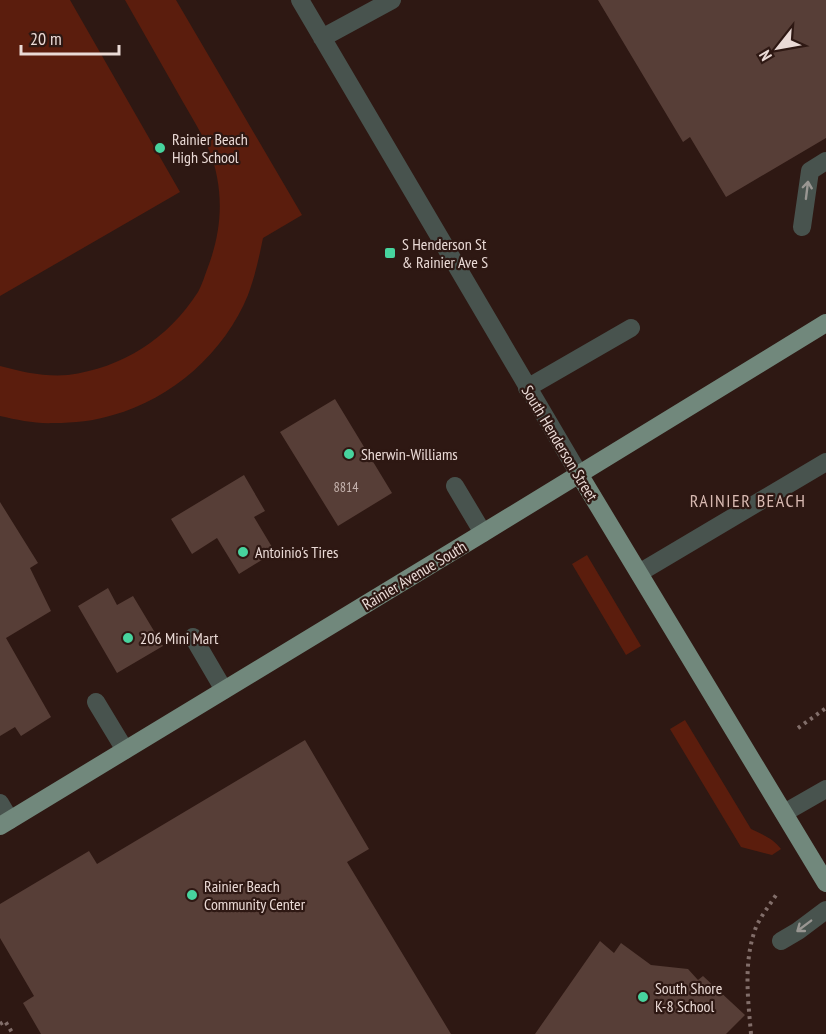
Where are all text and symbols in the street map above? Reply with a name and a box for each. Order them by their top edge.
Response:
scale bar [21,18,118,56]
north arrow [748,18,808,78]
text: 20 m [30,27,62,50]
text: N [754,47,776,65]
place label: Rainier Beach High School [172,129,248,167]
marker: Rainier Beach High School [153,141,167,155]
one-way arrow [802,180,813,200]
place label: S Henderson St & Rainier Ave S [402,234,488,272]
marker: S Henderson St & Rainier Ave S [383,246,397,260]
street label: South Henderson Street [518,381,603,505]
place label: Sherwin-Williams [361,444,458,464]
marker: Sherwin-Williams [342,447,356,461]
house number: 8814 [333,478,359,496]
district label: RAINIER BEACH [690,489,806,512]
street label: Rainier Avenue South [358,536,470,614]
place label: Antoinio's Tires [255,542,338,562]
marker: Antoinio's Tires [236,545,250,559]
place label: 206 Mini Mart [140,628,219,648]
marker: 206 Mini Mart [121,631,135,645]
place label: Rainier Beach Community Center [204,876,306,914]
marker: Rainier Beach Community Center [185,888,199,902]
one-way arrow [797,920,813,933]
place label: South Shore K-8 School [655,978,722,1016]
marker: South Shore K-8 School [636,990,650,1004]

